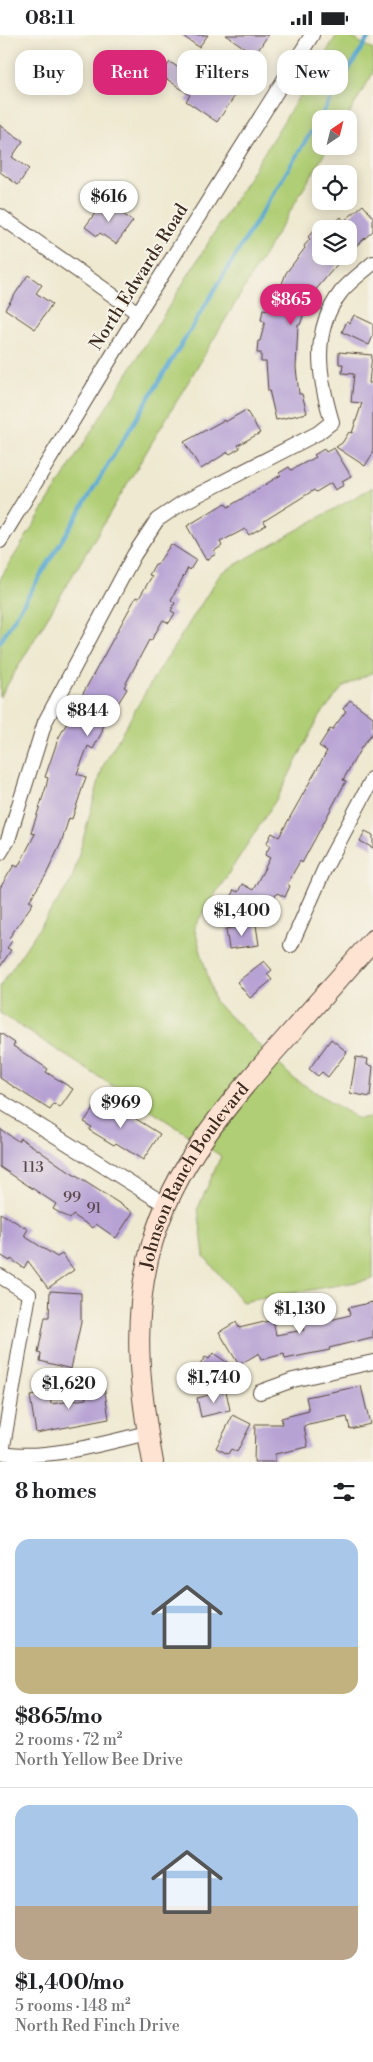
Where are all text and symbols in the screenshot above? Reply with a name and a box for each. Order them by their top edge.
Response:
text: 08:11 [25,6,75,30]
chip: Buy [15,50,83,95]
chip: Rent [93,50,167,95]
chip: Filters [177,50,267,95]
chip: New [277,50,348,95]
north arrow [312,110,358,155]
map controls [312,110,357,265]
button: locate [312,165,357,210]
pin: $616 [79,181,139,223]
text: $616 [91,187,127,207]
street label: North Edwards Road [85,199,194,354]
button: layers [312,220,357,265]
pin: $865 [261,283,321,326]
text: $865 [271,290,311,310]
pin: $844 [58,695,118,737]
text: $844 [67,701,109,721]
pin: $1,400 [201,895,283,937]
text: $1,400 [214,901,270,921]
street label: Johnson Ranch Boulevard [134,1077,254,1272]
pin: $969 [91,1087,151,1129]
text: $969 [101,1093,141,1113]
house number: 113 [22,1158,44,1177]
house number: 99 [63,1188,81,1207]
house number: 91 [86,1199,102,1218]
pin: $1,130 [259,1293,341,1335]
text: $1,130 [274,1299,326,1319]
pin: $1,740 [173,1361,255,1404]
pin: $1,620 [28,1367,110,1410]
text: $1,740 [187,1368,241,1388]
text: $1,620 [42,1374,96,1394]
icon: filters [330,1478,358,1506]
text: 8 homes [15,1479,97,1505]
icon: home [142,1572,232,1662]
text: $865/mo [15,1704,103,1730]
text: 2 rooms · 72 m² [15,1730,122,1750]
text: North Yellow Bee Drive [15,1750,183,1770]
icon: home [142,1837,232,1927]
text: $1,400/mo [15,1970,124,1996]
text: 5 rooms · 148 m² [15,1996,131,2016]
text: North Red Finch Drive [15,2016,180,2036]

